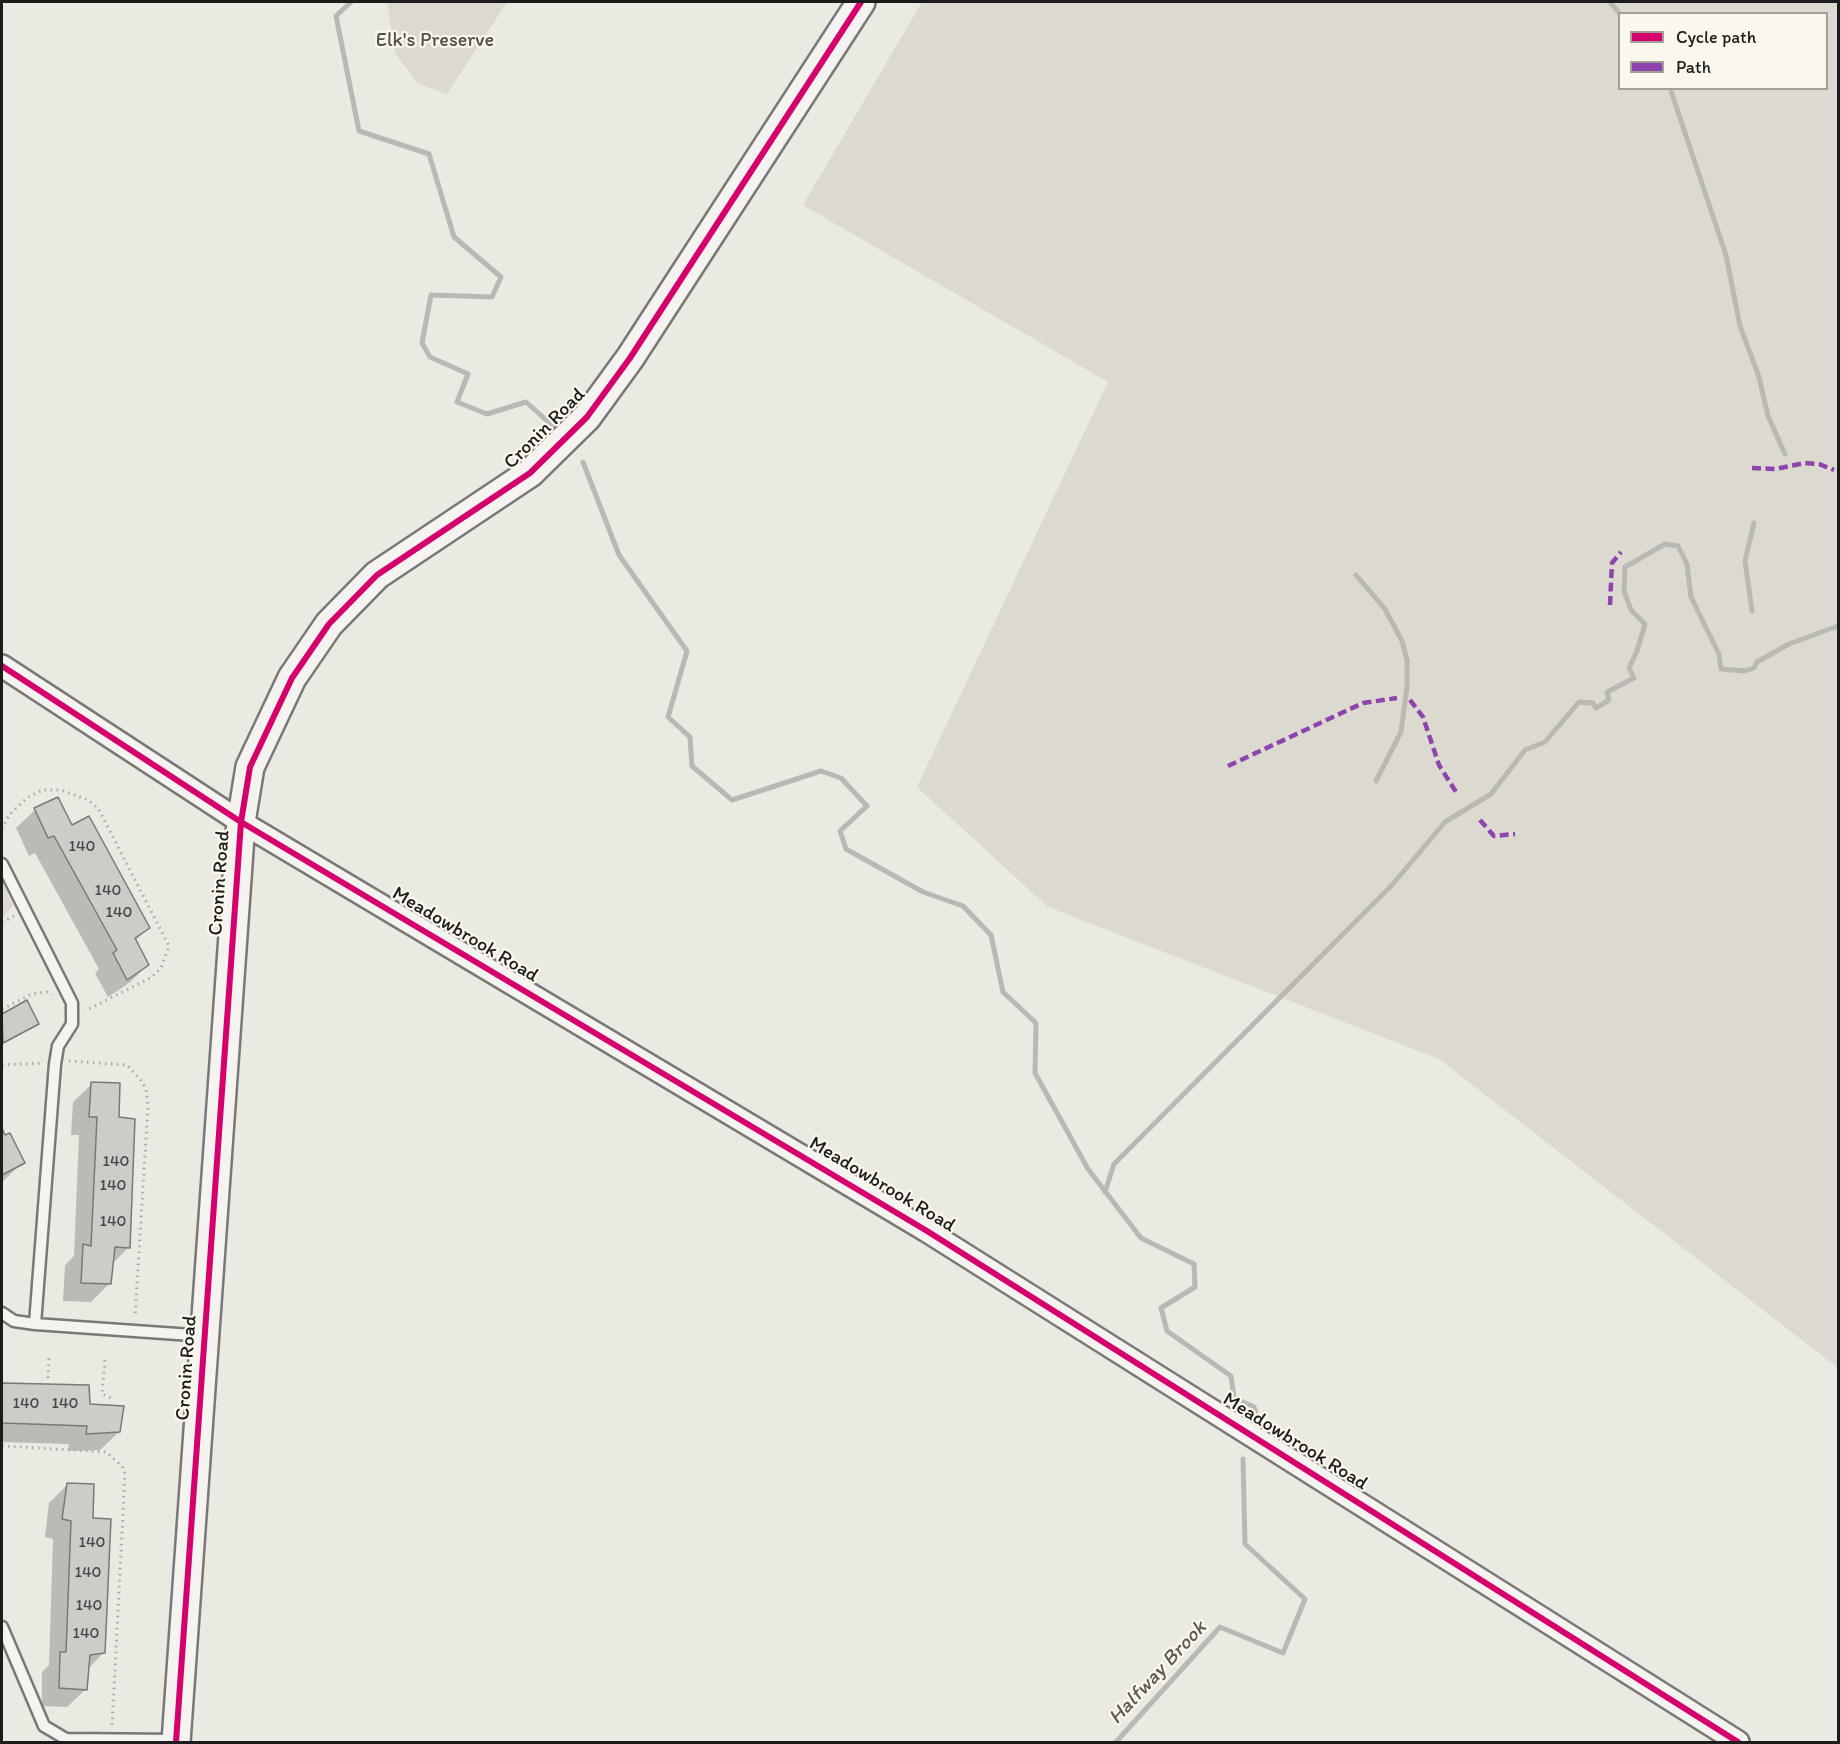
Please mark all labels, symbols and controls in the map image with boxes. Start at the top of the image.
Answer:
legend [1618,12,1828,90]
text: Cycle path [1676,26,1756,48]
park label: Elk's Preserve [376,29,494,53]
text: Path [1676,56,1711,78]
street label: Cronin Road [499,383,591,475]
street label: Cronin Road [204,830,236,936]
house number: 140 [69,837,95,857]
house number: 140 [95,881,121,901]
street label: Meadowbrook Road [387,882,543,988]
house number: 140 [106,903,132,923]
street label: Meadowbrook Road [804,1132,960,1238]
house number: 140 [103,1152,129,1172]
house number: 140 [100,1176,126,1196]
house number: 140 [100,1212,126,1232]
street label: Cronin Road [171,1315,203,1421]
street label: Meadowbrook Road [1218,1388,1372,1496]
house number: 140 [13,1394,39,1414]
house number: 140 [52,1394,78,1414]
house number: 140 [79,1533,105,1553]
house number: 140 [75,1563,101,1583]
house number: 140 [76,1596,102,1616]
water label: Halfway Brook [1104,1616,1212,1730]
house number: 140 [73,1624,99,1644]

